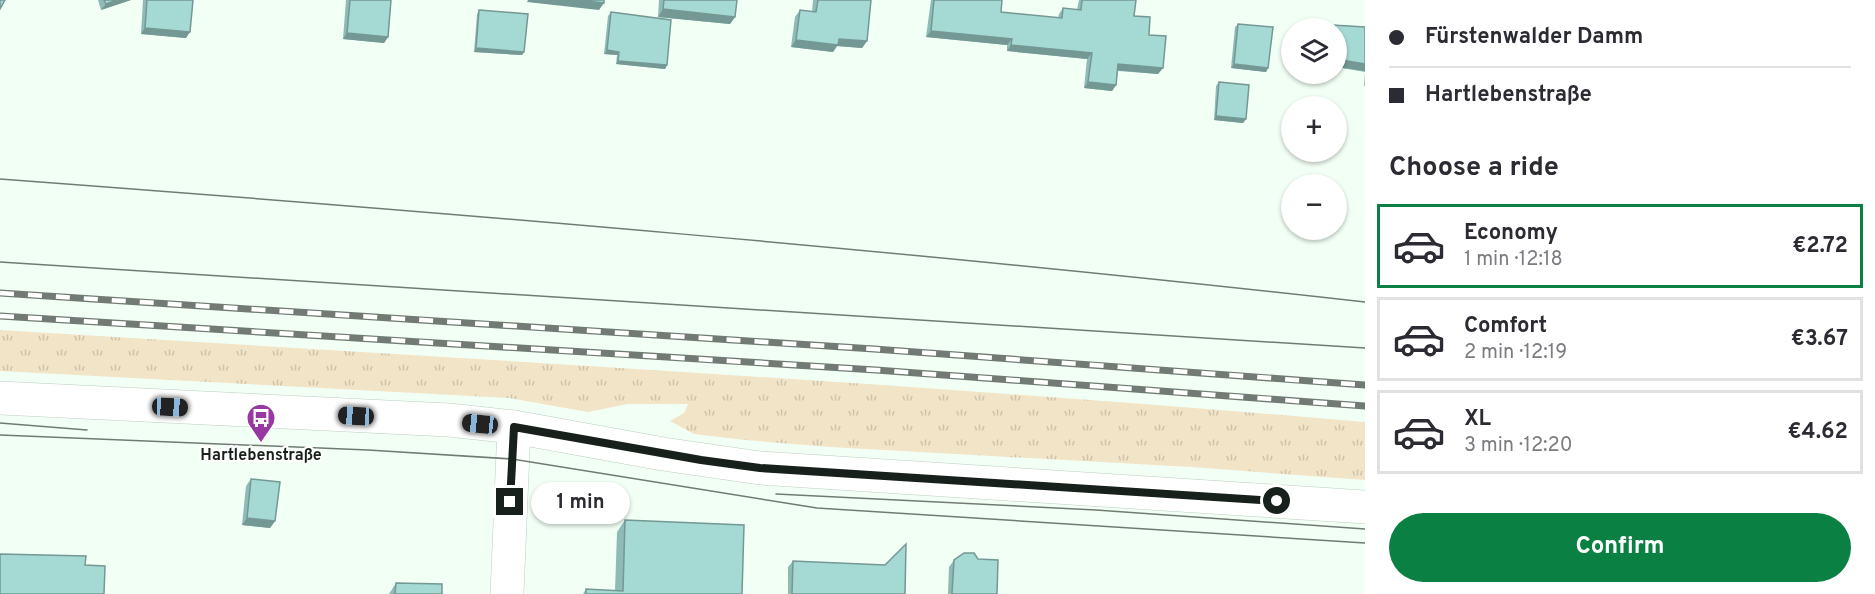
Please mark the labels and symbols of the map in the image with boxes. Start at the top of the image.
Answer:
car [152,397,188,417]
bus stop icon: Hartlebenstraße [245,402,277,444]
car [338,406,374,426]
car [461,413,499,435]
place label: Hartlebenstraße [200,446,322,466]
callout: 1 min [531,481,630,523]
route start [1263,487,1290,514]
route end [496,488,523,515]

